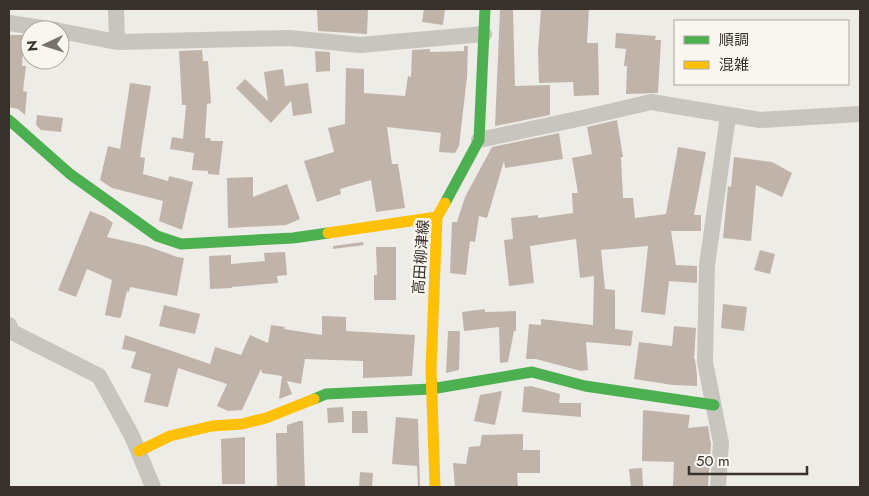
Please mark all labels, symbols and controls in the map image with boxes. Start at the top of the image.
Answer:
north arrow [20,20,70,70]
legend [674,20,849,85]
text: 順調 [719,29,749,51]
text: N [22,40,42,52]
text: 混雑 [719,54,749,76]
street label: 高田柳津線 [407,219,435,295]
scale bar [689,444,806,476]
text: 50 m [696,450,730,472]

